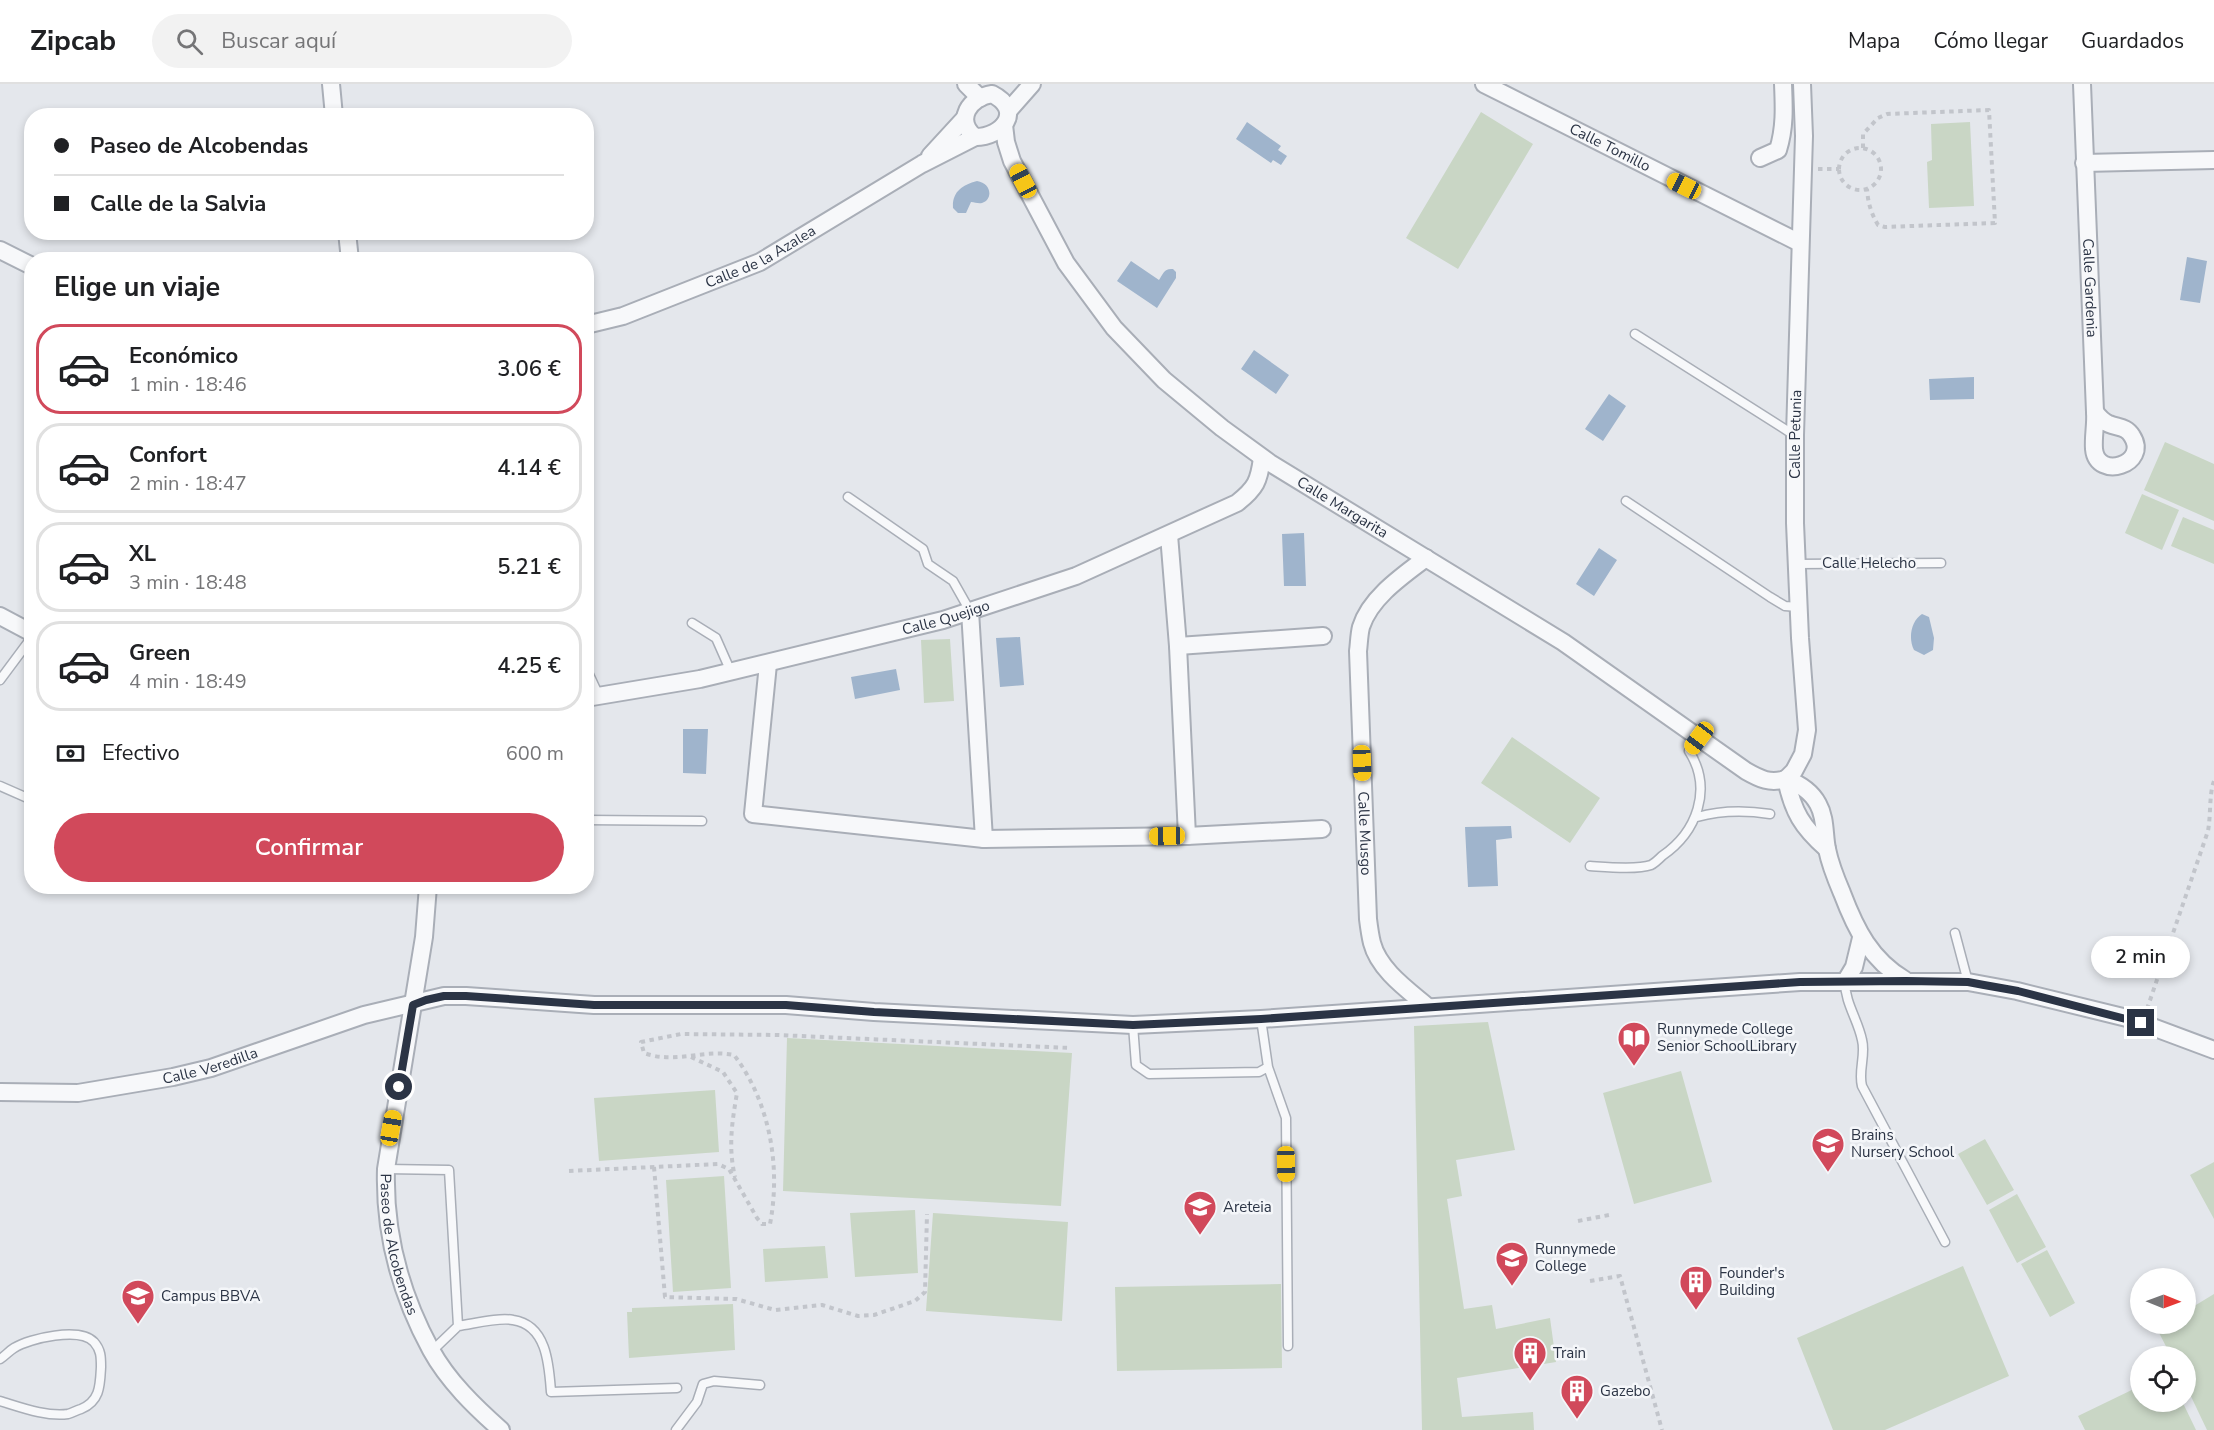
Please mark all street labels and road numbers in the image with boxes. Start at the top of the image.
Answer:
street label: Calle Tomillo [1566,119,1654,176]
street label: Calle de la Azalea [702,221,819,293]
street label: Calle Gardenia [2078,238,2102,338]
street label: Calle Petunia [1785,389,1806,479]
street label: Calle Margarita [1293,472,1392,543]
street label: Calle Helecho [1822,553,1916,573]
street label: Calle Quejigo [900,595,992,640]
street label: Calle Musgo [1353,791,1376,876]
street label: Calle Veredilla [161,1043,260,1089]
street label: Paseo de Alcobendas [376,1173,423,1318]

